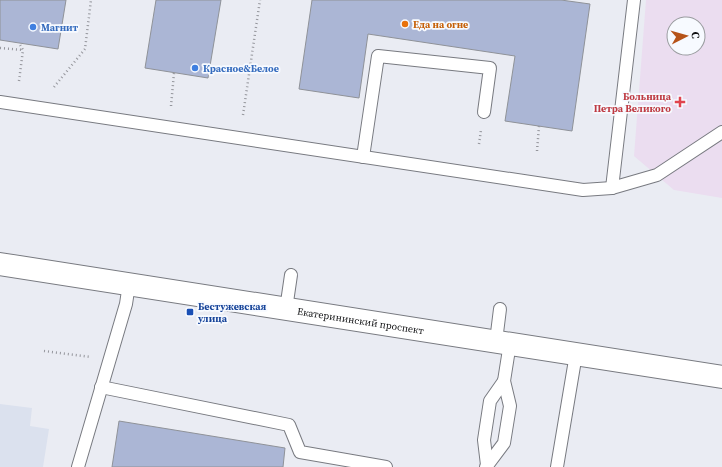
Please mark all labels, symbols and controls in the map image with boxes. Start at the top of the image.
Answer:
north arrow [666,16,706,56]
place label: Еда на огне [413,18,468,31]
marker: Еда на огне [400,19,410,29]
place label: Магнит [41,21,79,34]
marker: Магнит [28,22,38,32]
text: С [688,31,703,39]
place label: Красное&Белое [203,62,279,75]
marker: Красное&Белое [190,63,200,73]
place label: Больница Петра Великого [594,90,672,115]
marker: Больница Петра Великого [674,96,686,108]
place label: Бестужевская улица [197,300,267,325]
street label: Екатерининский проспект [296,305,425,337]
marker: Бестужевская улица [185,307,195,317]

